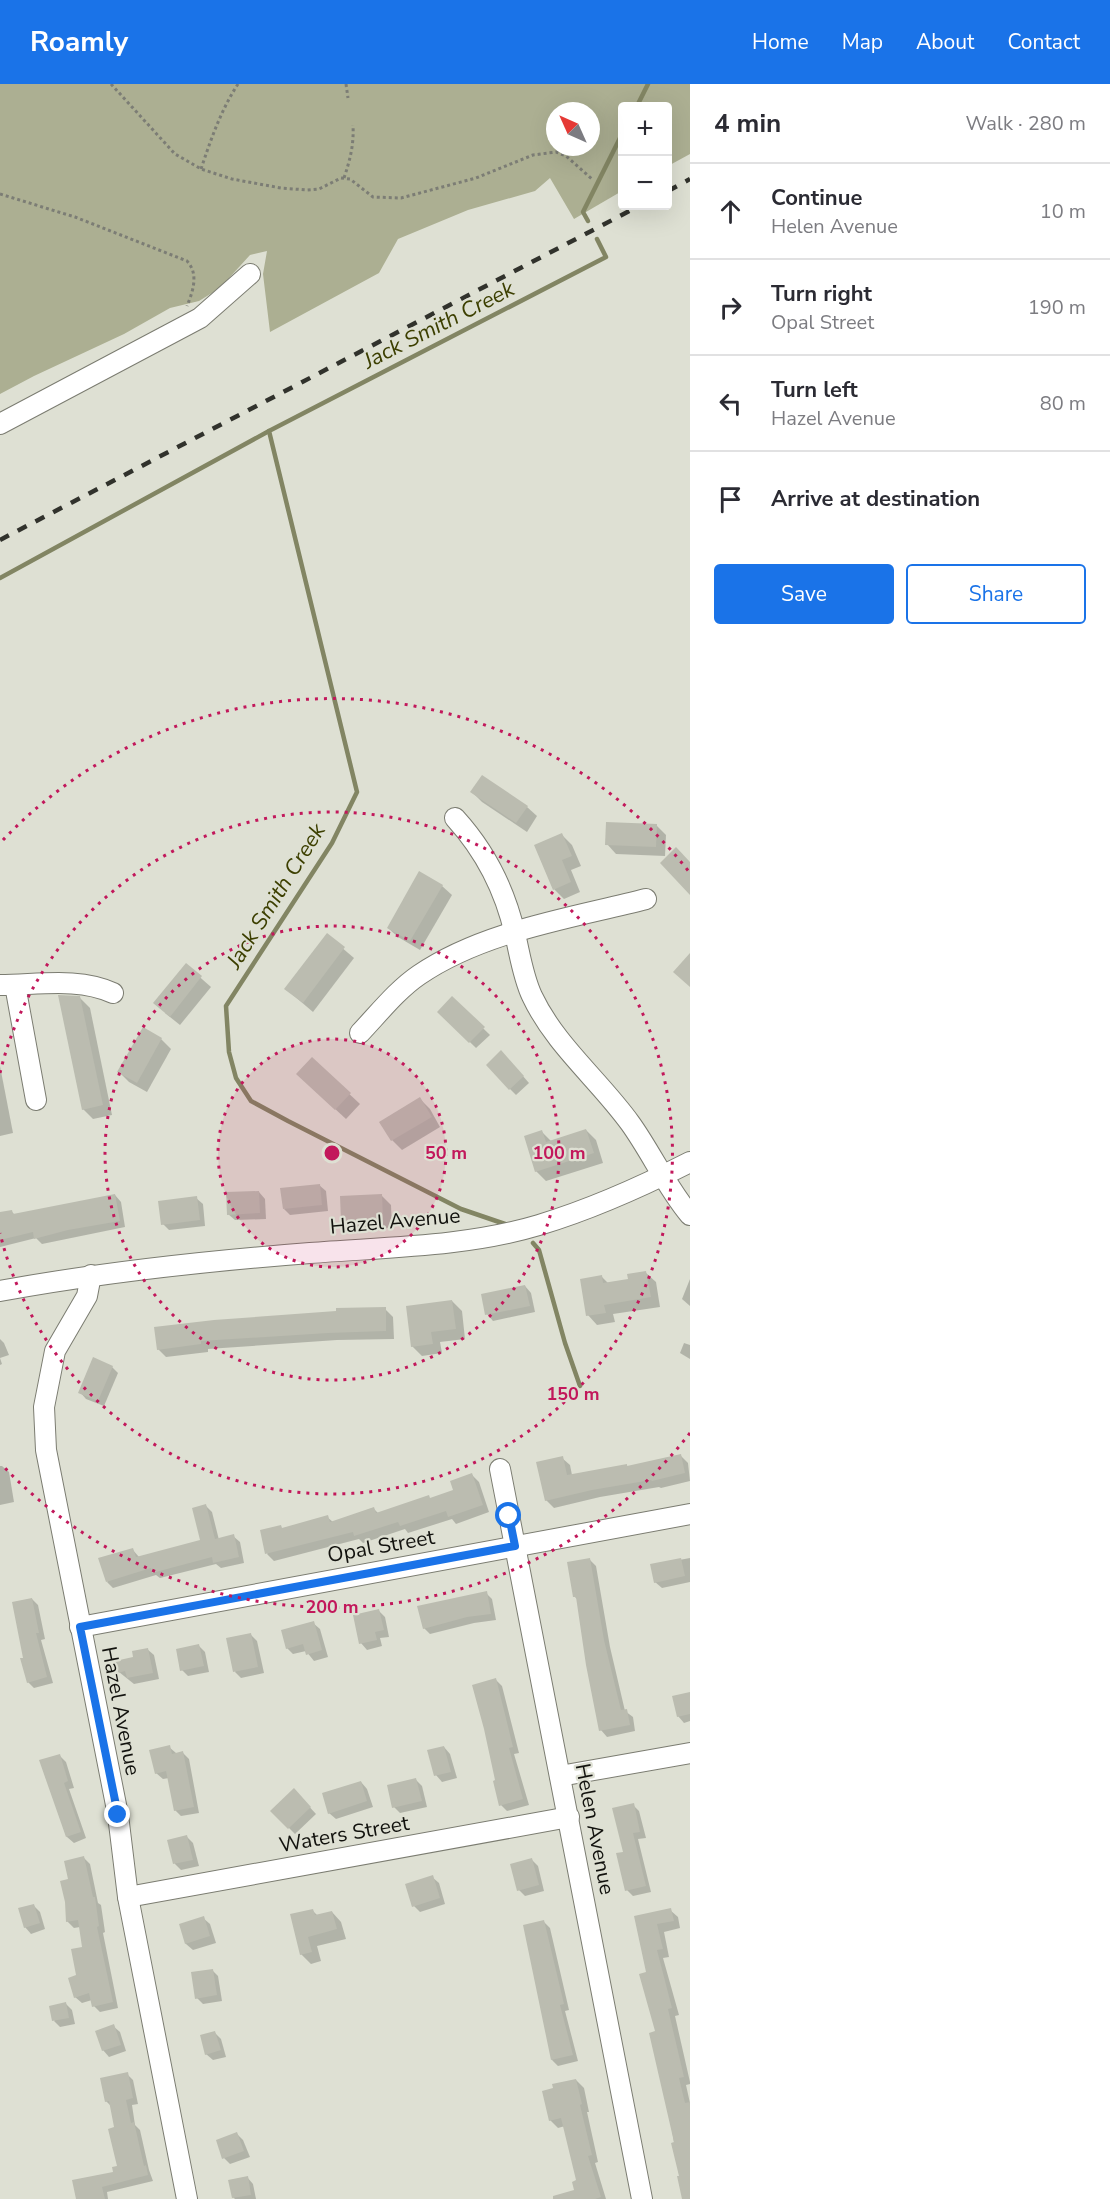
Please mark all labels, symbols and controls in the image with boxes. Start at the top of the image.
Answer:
text: Roamly [30,23,128,61]
text: Home [752,28,809,56]
text: Map [842,28,883,56]
text: About [916,28,974,56]
text: Contact [1007,28,1080,56]
north arrow [546,102,600,156]
map controls [618,102,672,210]
button: + [618,102,672,156]
text: 4 min [714,106,781,141]
text: Walk · 280 m [966,110,1086,137]
button: − [618,156,672,210]
text: Continue [771,183,862,213]
icon: ahead [714,195,747,228]
text: 10 m [1040,198,1086,225]
text: Helen Avenue [771,213,898,240]
water label: Jack Smith Creek [357,274,521,376]
text: Turn right [771,279,872,309]
icon: right [714,291,747,324]
text: 190 m [1028,294,1086,321]
text: Opal Street [771,309,874,336]
text: Turn left [771,375,858,405]
icon: left [714,387,747,420]
text: 80 m [1040,390,1086,417]
text: Hazel Avenue [771,405,896,432]
icon: arrive [714,483,747,516]
text: Arrive at destination [771,484,980,514]
button: Save [714,564,894,624]
button: Share [906,564,1086,624]
water label: Jack Smith Creek [219,817,333,975]
text: 50 m [425,1141,467,1165]
text: 100 m [532,1141,586,1165]
centre of rings [322,1143,342,1163]
street label: Hazel Avenue [329,1201,461,1241]
text: 150 m [546,1382,600,1406]
route start [495,1502,521,1528]
street label: Opal Street [325,1523,437,1569]
text: 200 m [305,1595,359,1619]
street label: Hazel Avenue [95,1644,147,1778]
street label: Helen Avenue [569,1761,621,1897]
route end [104,1801,130,1827]
street label: Waters Street [277,1809,412,1859]

